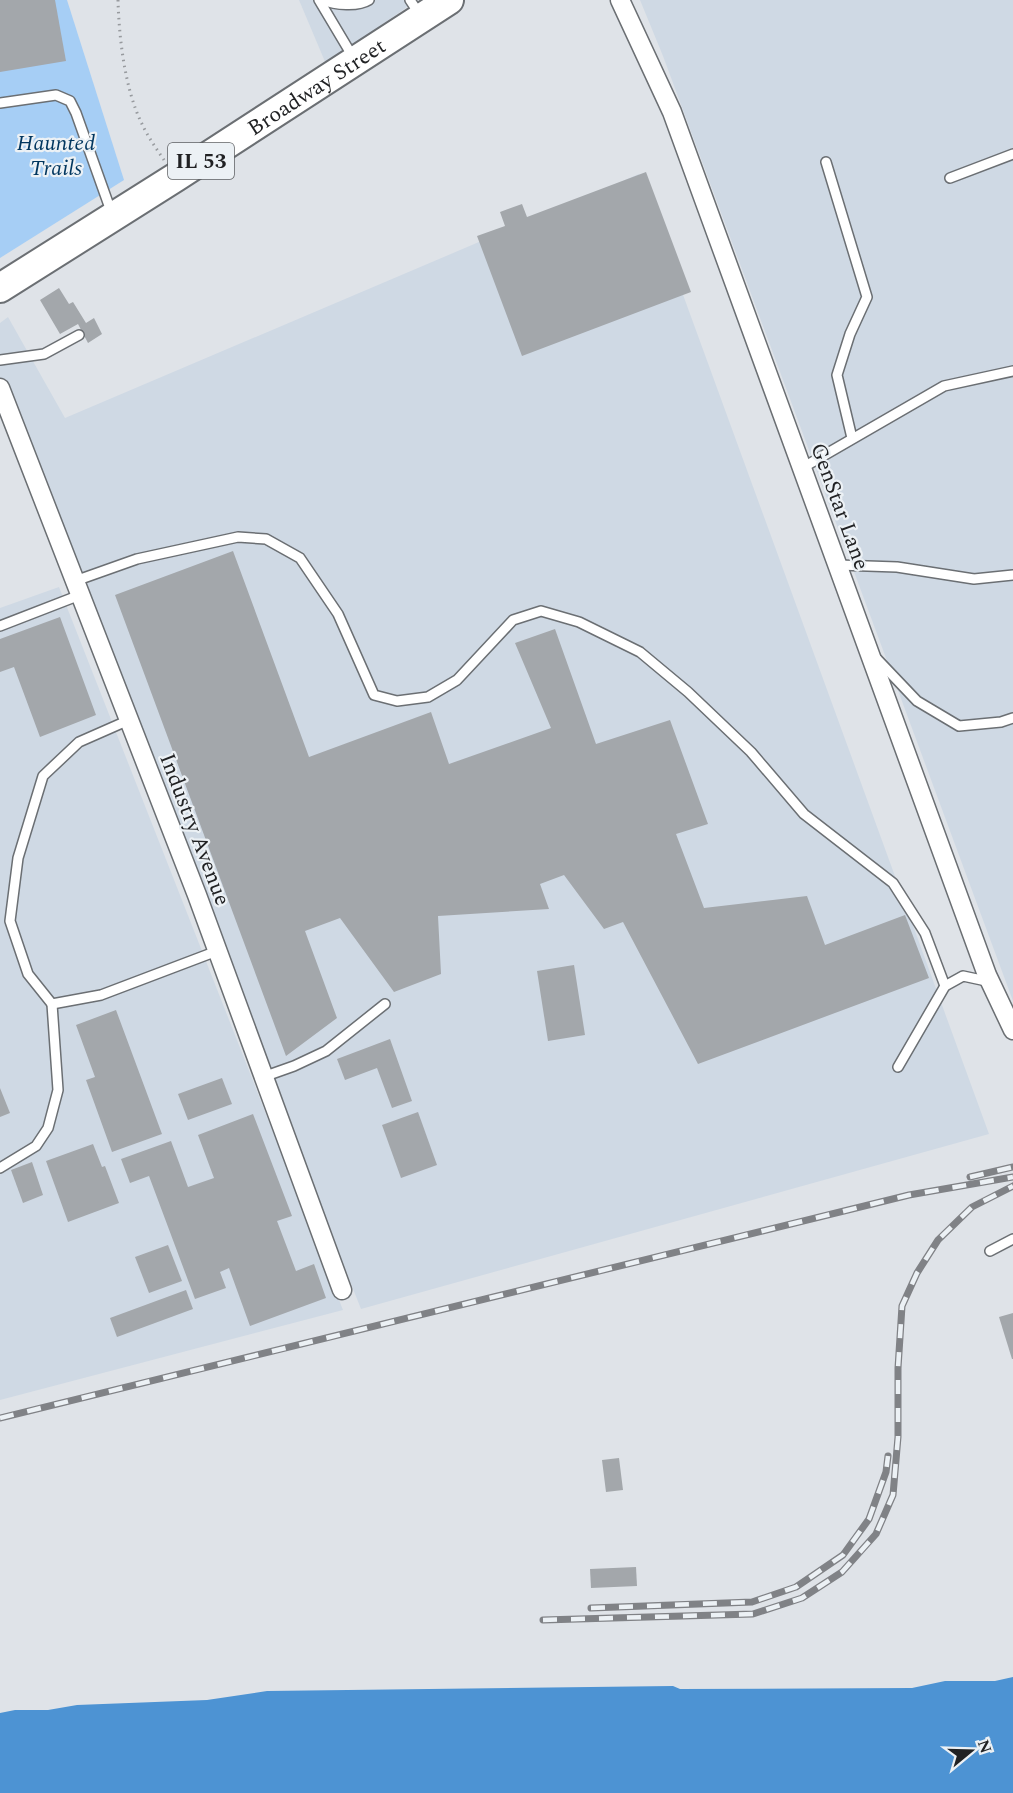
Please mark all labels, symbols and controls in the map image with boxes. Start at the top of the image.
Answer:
street label: Broadway Street [241,30,393,145]
park label: Haunted Trails [17,127,95,185]
road number: IL 53 [168,143,234,179]
street label: GenStar Lane [801,438,878,575]
street label: Industry Avenue [150,749,239,910]
north arrow [941,1721,1001,1781]
text: N [971,1736,998,1757]

